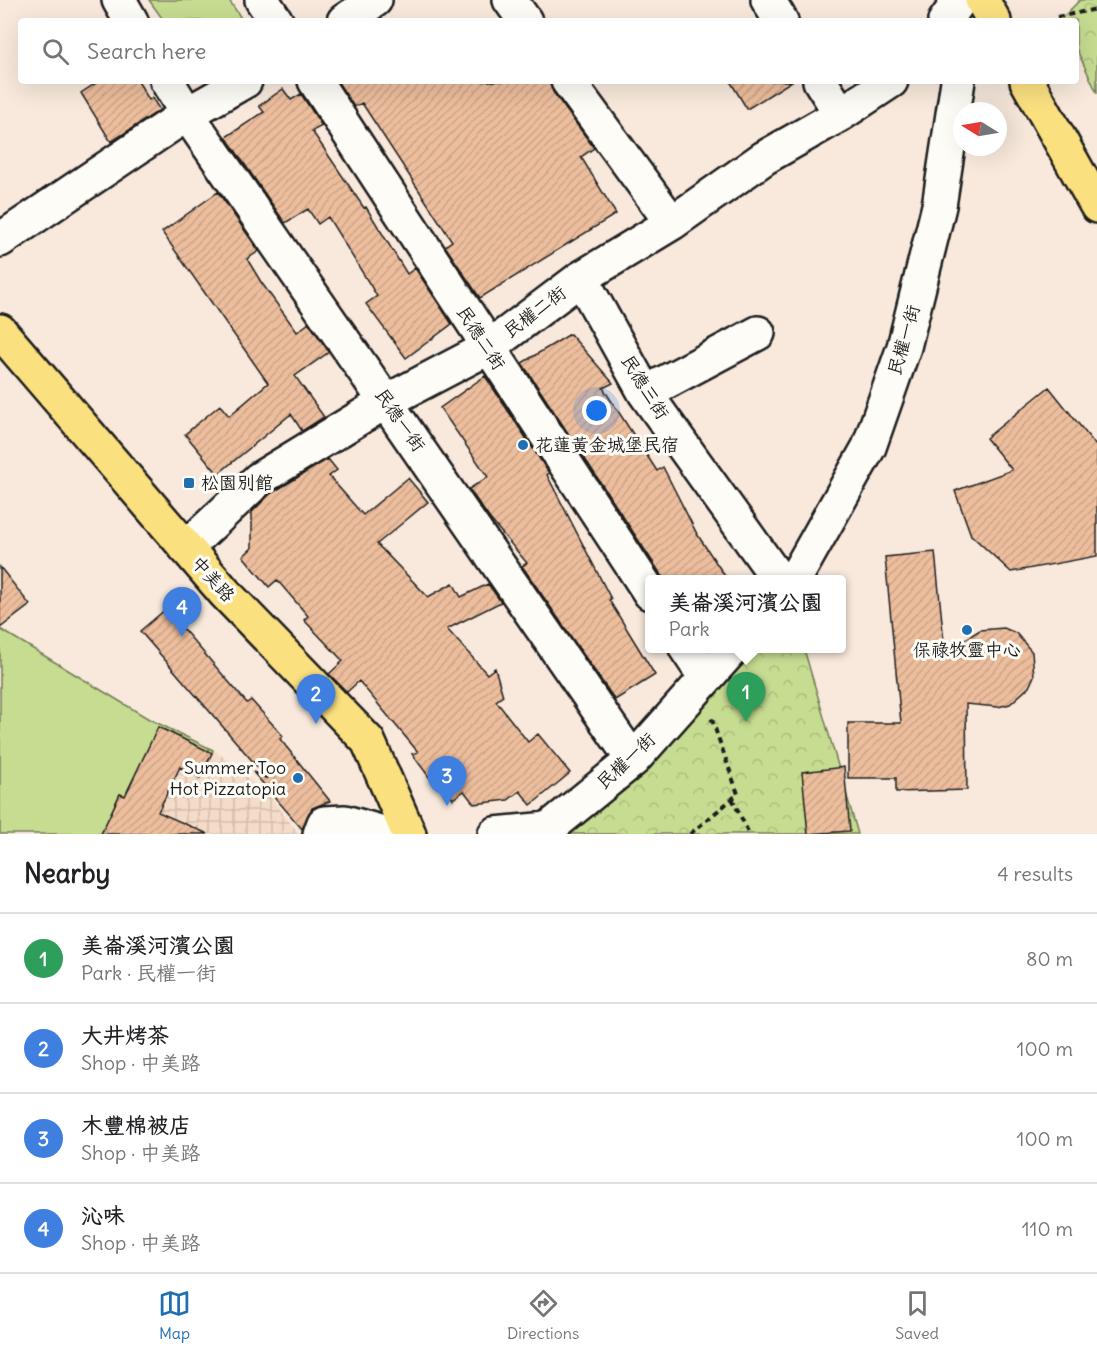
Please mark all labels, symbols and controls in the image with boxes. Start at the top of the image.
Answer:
search box [18,18,1079,84]
icon: search [39,35,72,68]
text: Search here [87,37,206,65]
north arrow [953,102,1007,156]
street label: 民權二街 [499,281,570,342]
street label: 民德二街 [452,301,511,374]
street label: 民權一街 [883,302,924,378]
street label: 民德三街 [617,350,674,423]
street label: 民德一街 [370,384,430,456]
your location [582,396,611,425]
place label: 花蓮黃金城堡民宿 [535,433,679,456]
marker: 花蓮黃金城堡民宿 [516,438,530,452]
place label: 松園別館 [201,471,273,494]
marker: 松園別館 [182,476,196,490]
street label: 中美路 [187,551,240,606]
popup [645,575,846,653]
pin: 4 [162,588,201,637]
text: 美崙溪河濱公園 [668,588,823,616]
text: Park [668,616,710,641]
marker: 保祿牧靈中心 [960,623,974,637]
place label: 保祿牧靈中心 [913,638,1021,661]
pin: 1 [726,672,766,722]
pin: 2 [296,674,336,724]
street label: 民權一街 [591,728,660,794]
place label: Summer Too Hot Pizzatopia [170,756,286,800]
pin: 3 [428,756,466,806]
marker: Summer Too Hot Pizzatopia [291,771,305,785]
text: Nearby [24,857,110,890]
text: 4 results [997,861,1073,886]
text: 美崙溪河濱公園 [81,931,235,959]
text: 1 [40,946,47,971]
text: 80 m [1026,946,1073,971]
text: Park · 民權一街 [81,960,216,985]
text: 大井烤茶 [81,1021,169,1049]
text: 2 [38,1036,49,1061]
text: 100 m [1016,1036,1073,1061]
text: Shop · 中美路 [81,1050,200,1075]
text: 木豐棉被店 [81,1111,191,1139]
text: 3 [38,1126,49,1151]
text: 100 m [1016,1126,1073,1151]
text: Shop · 中美路 [81,1140,200,1165]
text: 沁味 [81,1201,125,1229]
text: 4 [38,1216,49,1241]
text: 110 m [1022,1216,1073,1241]
text: Shop · 中美路 [81,1230,200,1255]
tab: Map [158,1287,191,1343]
tab: Directions [507,1287,579,1343]
tab: Saved [895,1287,939,1343]

